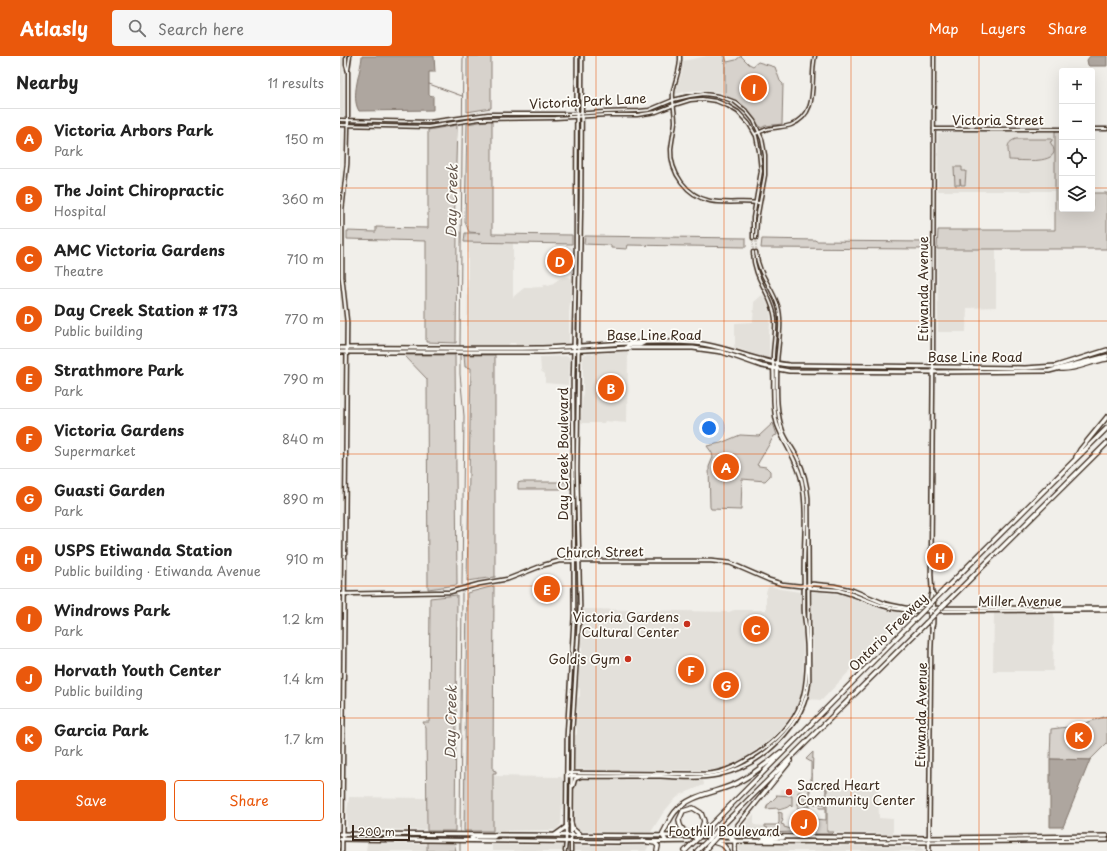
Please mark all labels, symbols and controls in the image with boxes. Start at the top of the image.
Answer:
search box [112,10,392,46]
text: Atlasly [20,14,88,42]
icon: search [126,17,148,39]
text: Search here [158,17,244,40]
text: Map [929,18,959,39]
text: Layers [981,18,1026,39]
text: Share [1048,18,1087,39]
map controls [1059,68,1095,212]
button: + [1059,68,1095,104]
text: Nearby [16,69,78,95]
text: 11 results [268,73,324,92]
pin: I [741,73,767,103]
street label: Victoria Park Lane [529,88,647,113]
button: − [1059,104,1095,140]
street label: Victoria Street [952,110,1044,129]
text: Victoria Arbors Park [54,118,214,141]
text: A [24,129,34,148]
text: 150 m [285,129,324,148]
button: locate [1059,140,1095,176]
text: Park [54,141,83,160]
water label: Day Creek [440,163,463,238]
button: layers [1059,176,1095,212]
text: The Joint Chiropractic [54,178,224,201]
text: B [25,189,33,208]
text: 360 m [281,189,324,208]
text: Hospital [54,201,106,220]
street label: Etiwanda Avenue [913,236,932,342]
text: AMC Victoria Gardens [54,238,225,261]
pin: D [547,246,573,276]
text: C [24,249,34,268]
text: 710 m [287,249,324,268]
text: Theatre [54,261,103,280]
text: Day Creek Station # 173 [54,298,238,321]
text: D [24,309,34,328]
text: 770 m [284,309,324,328]
text: Public building [54,321,143,340]
street label: Base Line Road [606,325,702,344]
street label: Base Line Road [927,347,1023,366]
text: Strathmore Park [54,358,184,381]
text: E [25,369,33,388]
text: 790 m [283,369,324,388]
pin: B [598,373,624,403]
text: Park [54,381,83,400]
street label: Day Creek Boulevard [553,387,572,521]
text: Victoria Gardens [54,418,184,441]
your location [699,418,719,438]
text: F [25,429,33,448]
text: 840 m [282,429,324,448]
text: Supermarket [54,441,136,460]
pin: A [713,452,739,482]
text: Guasti Garden [54,478,165,501]
text: G [24,489,34,508]
text: 890 m [283,489,324,508]
text: Park [54,501,83,520]
text: USPS Etiwanda Station [54,538,233,561]
street label: Church Street [556,541,644,562]
pin: H [927,542,953,572]
text: H [24,549,34,568]
text: 910 m [286,549,324,568]
text: Public building · Etiwanda Avenue [54,561,261,580]
pin: E [534,574,560,604]
street label: Ontario Freeway [844,588,931,675]
street label: Miller Avenue [978,591,1062,610]
text: Windrows Park [54,598,171,621]
place label: Victoria Gardens Cultural Center [572,607,680,641]
text: I [27,609,31,628]
text: 1.2 km [283,609,324,628]
pin: C [743,614,769,644]
marker: Victoria Gardens Cultural Center [682,619,692,629]
text: Park [54,621,83,640]
place label: Gold's Gym [548,649,620,668]
marker: Gold's Gym [623,654,633,664]
pin: F [678,655,704,685]
text: Horvath Youth Center [54,658,221,681]
street label: Etiwanda Avenue [910,662,931,768]
text: J [25,669,33,688]
text: 1.4 km [283,669,324,688]
pin: G [713,670,739,700]
text: Public building [54,681,143,700]
water label: Day Creek [439,684,462,759]
text: Garcia Park [54,718,149,741]
pin: K [1066,721,1092,751]
text: K [24,729,34,748]
text: 1.7 km [284,729,324,748]
text: Park [54,741,83,760]
place label: Sacred Heart Community Center [797,775,916,809]
button: Save [16,780,166,821]
button: Share [174,780,324,821]
marker: Sacred Heart Community Center [784,787,794,797]
pin: J [791,808,817,838]
street label: Foothill Boulevard [668,821,780,840]
scale bar [352,823,410,842]
text: 200 m [358,823,395,840]

